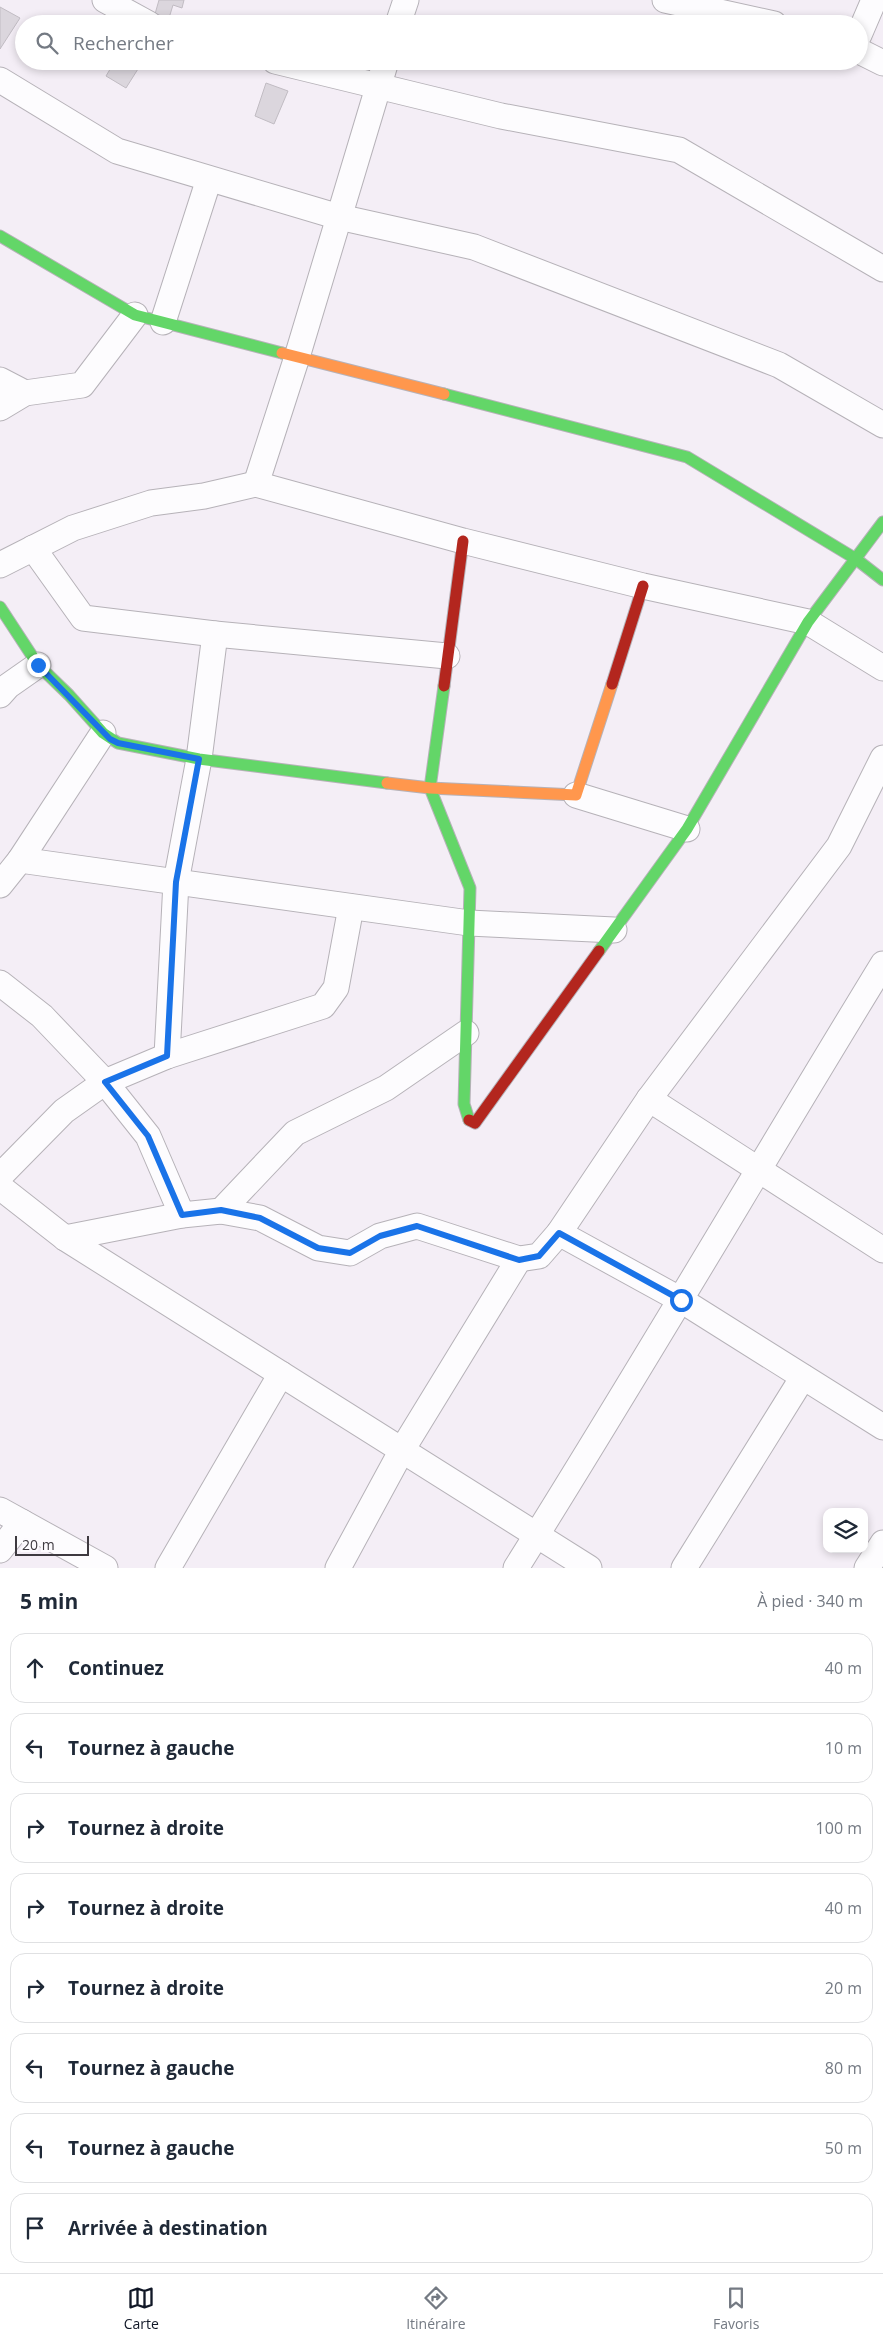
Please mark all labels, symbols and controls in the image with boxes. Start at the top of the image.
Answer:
search box [15,15,868,70]
icon: search [33,29,61,57]
text: Rechercher [73,30,174,56]
route end [27,654,50,677]
route start [670,1289,693,1312]
map controls [823,1508,868,1553]
button: layers [823,1508,868,1553]
scale bar [15,1533,89,1556]
text: 20 m [22,1535,55,1554]
text: 5 min [20,1587,78,1615]
text: À pied · 340 m [757,1590,863,1612]
icon: ahead [21,1654,49,1682]
text: Continuez [68,1655,164,1681]
text: 40 m [825,1657,862,1679]
icon: left [21,1734,49,1762]
text: Tournez à gauche [68,1735,234,1761]
text: 10 m [825,1737,862,1759]
icon: right [21,1814,49,1842]
text: Tournez à droite [68,1815,224,1841]
text: 100 m [816,1817,862,1839]
icon: right [21,1894,49,1922]
text: Tournez à droite [68,1895,224,1921]
text: 40 m [825,1897,862,1919]
icon: right [21,1974,49,2002]
text: Tournez à droite [68,1975,224,2001]
text: 20 m [825,1977,862,1999]
icon: left [21,2054,49,2082]
text: Tournez à gauche [68,2055,234,2081]
text: 80 m [825,2057,862,2079]
icon: left [21,2134,49,2162]
text: Tournez à gauche [68,2135,234,2161]
text: 50 m [825,2137,862,2159]
icon: arrive [21,2214,49,2242]
text: Arrivée à destination [68,2215,268,2241]
tab: Carte [124,2284,159,2333]
tab: Itinéraire [406,2284,466,2333]
tab: Favoris [713,2284,759,2333]

